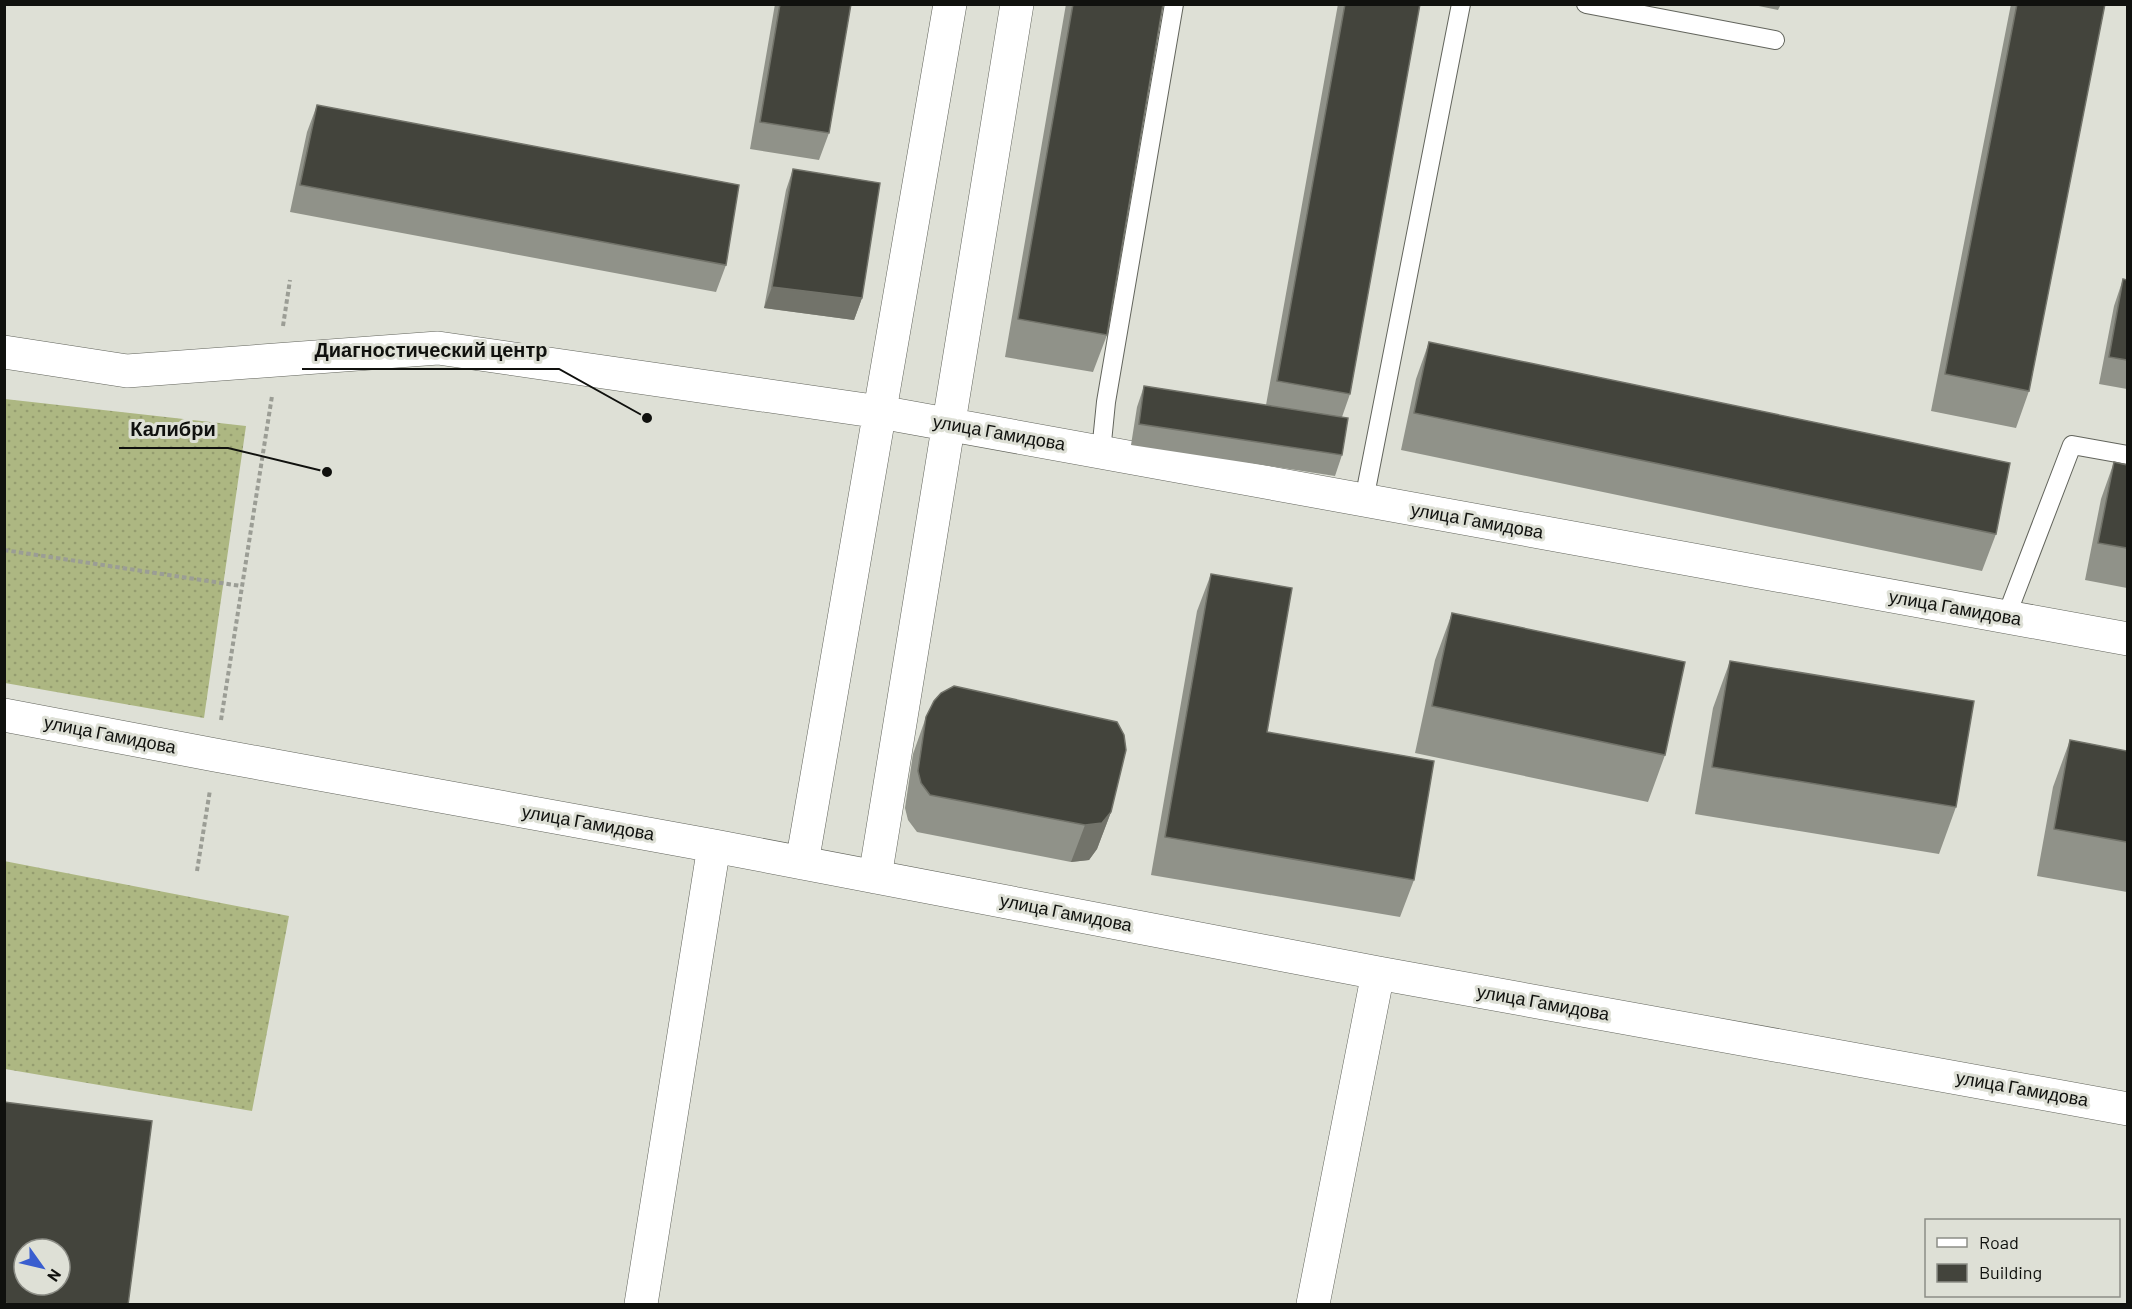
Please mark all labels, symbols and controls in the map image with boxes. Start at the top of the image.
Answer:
callout: Диагностический центр [302,331,559,369]
text: Диагностический центр [315,337,547,361]
callout: Калибри [119,410,228,448]
street label: улица Гамидова [931,410,1068,455]
text: Калибри [130,416,216,440]
street label: улица Гамидова [1409,498,1546,543]
street label: улица Гамидова [1887,585,2024,630]
street label: улица Гамидова [42,710,179,758]
street label: улица Гамидова [520,800,657,845]
street label: улица Гамидова [998,888,1135,936]
street label: улица Гамидова [1475,980,1612,1025]
street label: улица Гамидова [1954,1066,2091,1111]
legend [1925,1219,2120,1297]
text: Road [1979,1231,2019,1253]
north arrow [12,1237,72,1297]
text: Building [1979,1261,2042,1283]
text: N [44,1266,66,1285]

